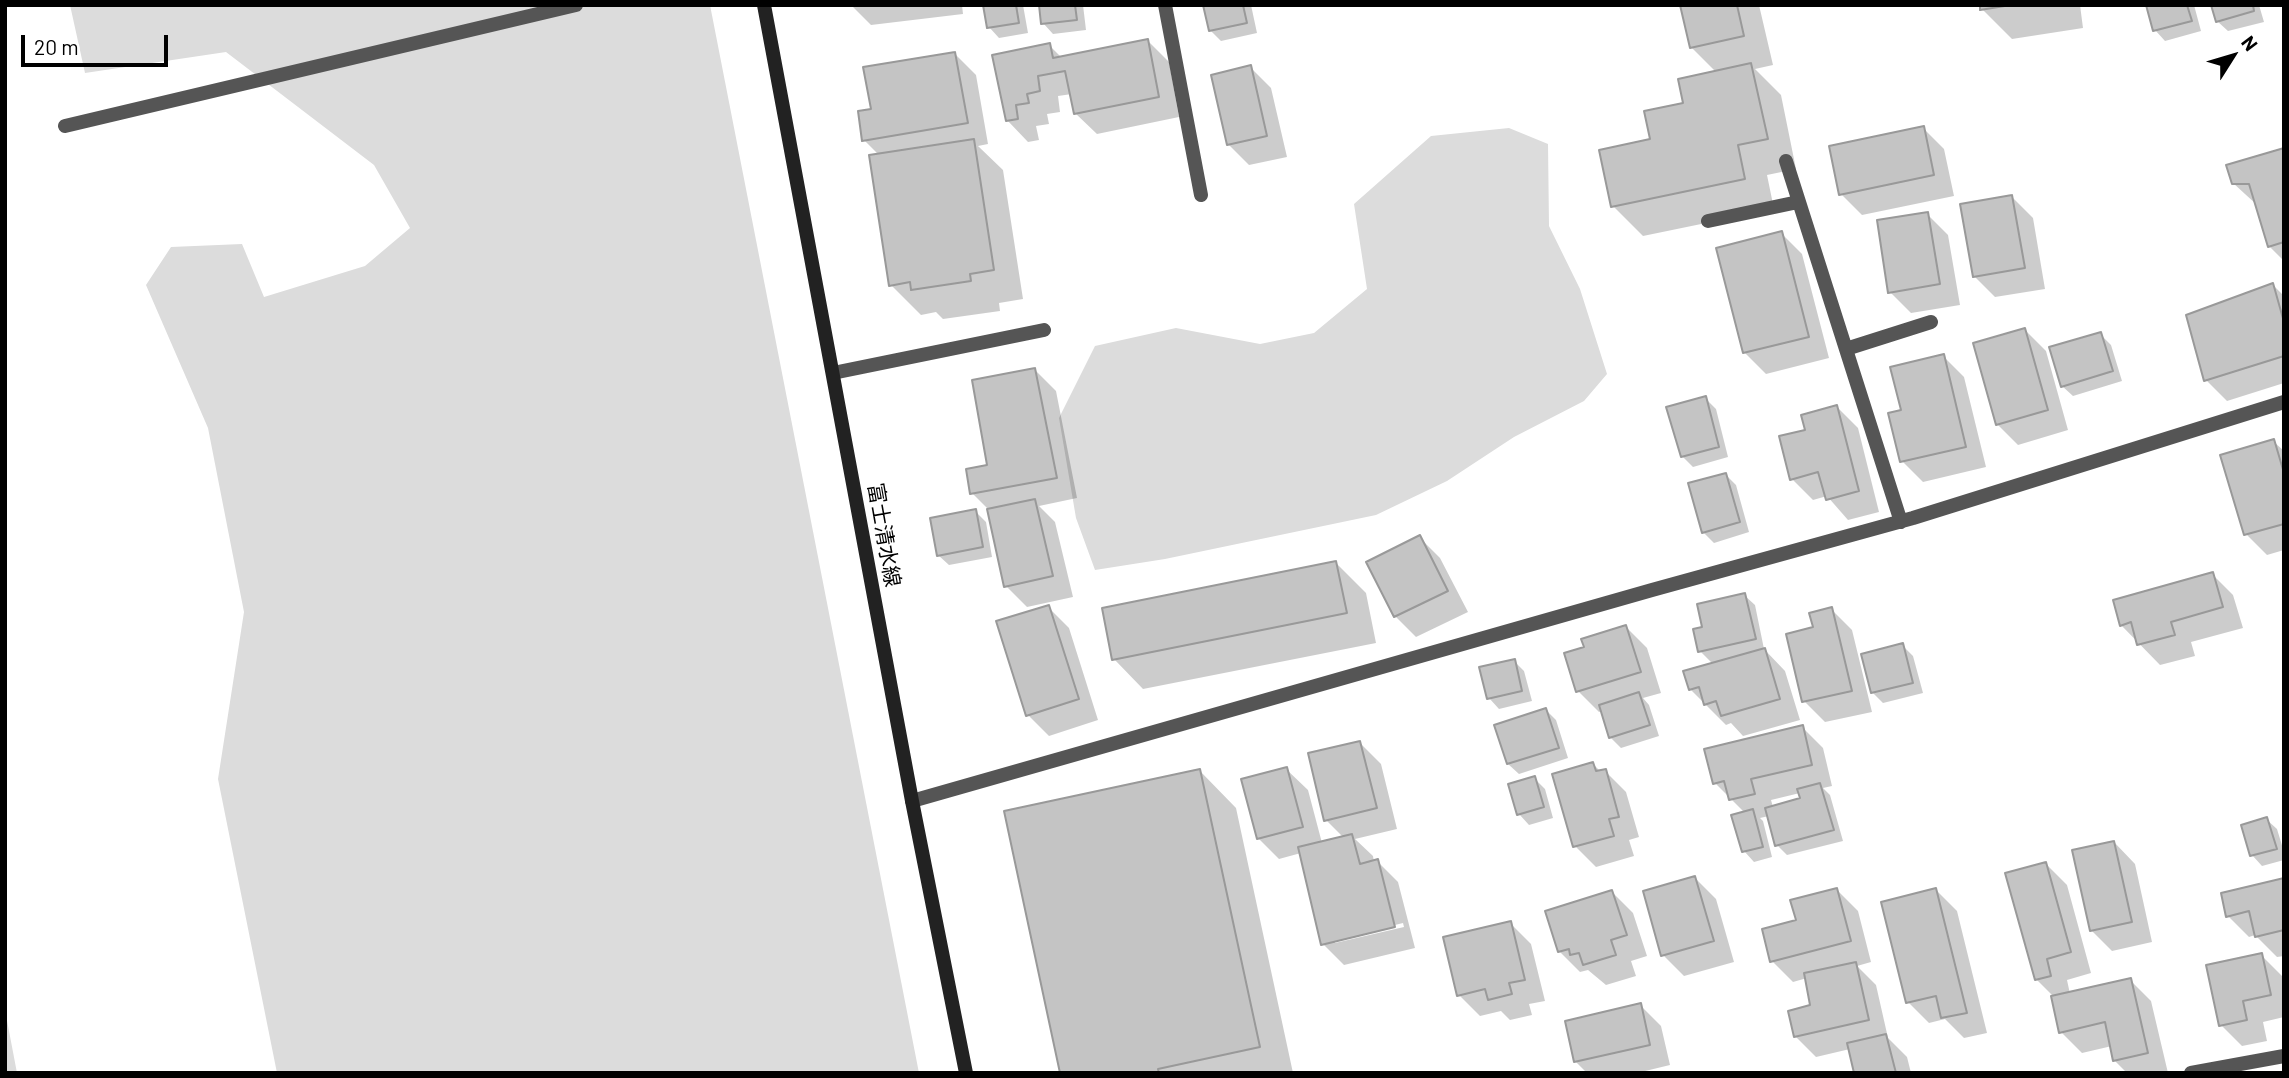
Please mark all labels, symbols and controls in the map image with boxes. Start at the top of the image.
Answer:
scale bar [24,21,172,65]
north arrow [2198,21,2268,91]
text: N [2237,31,2263,55]
text: 20 m [34,34,79,59]
street label: 富士清水線 [862,481,906,589]

